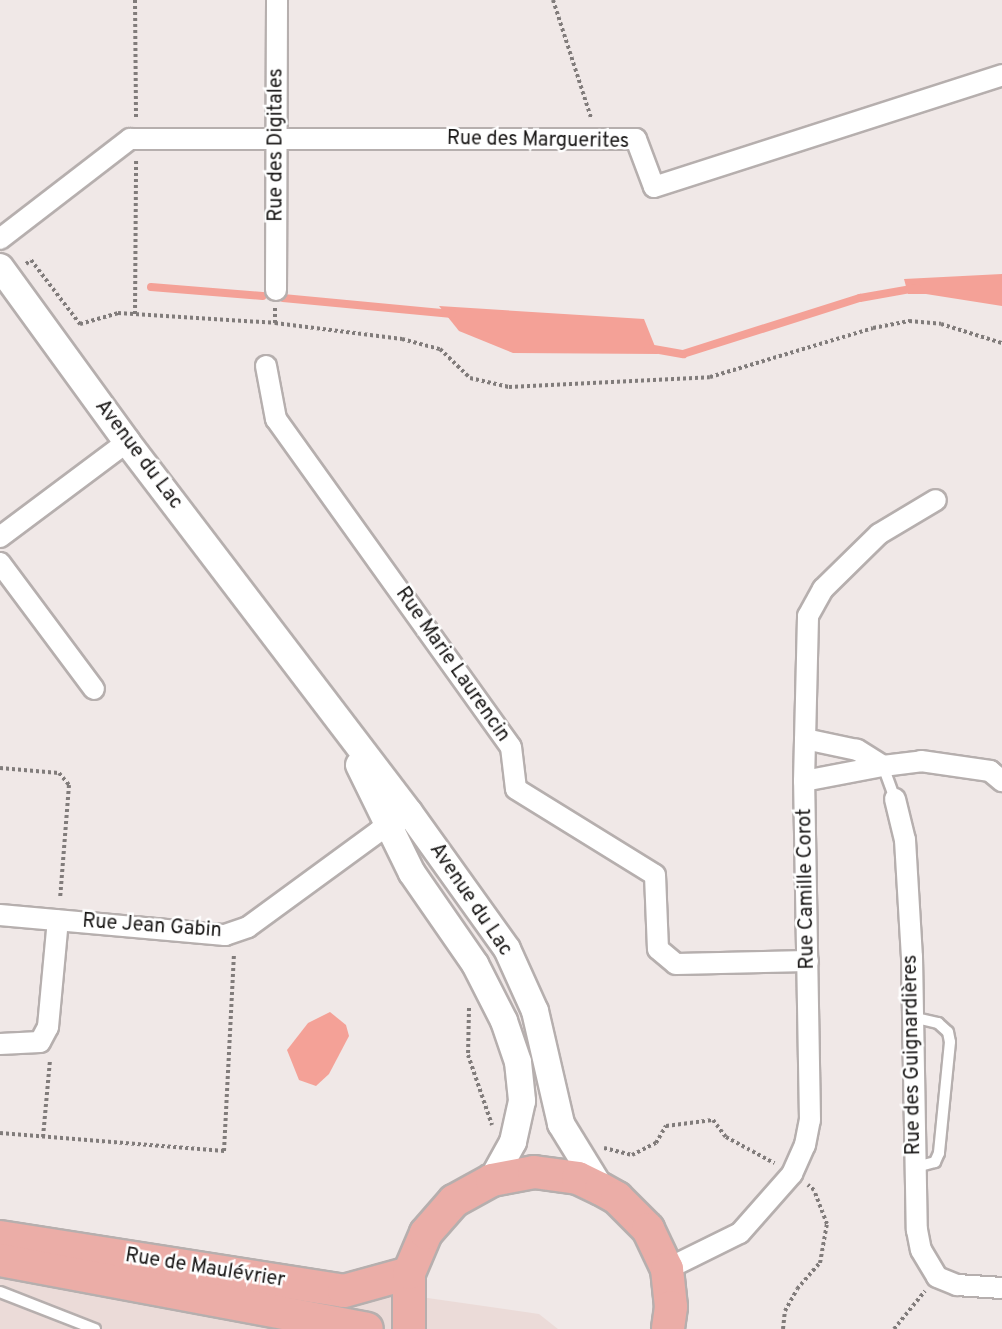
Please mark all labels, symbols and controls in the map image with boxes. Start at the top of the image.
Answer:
street label: Rue des Digitales [265,68,289,222]
street label: Rue des Marguerites [447,127,629,155]
street label: Avenue du Lac [89,396,187,514]
street label: Rue Marie Laurencin [390,583,514,747]
street label: Rue Camille Corot [794,808,820,970]
street label: Avenue du Lac [423,839,517,961]
street label: Rue Jean Gabin [81,910,223,944]
street label: Rue des Guignardières [899,954,927,1156]
street label: Rue de Maulévrier [123,1245,287,1293]

